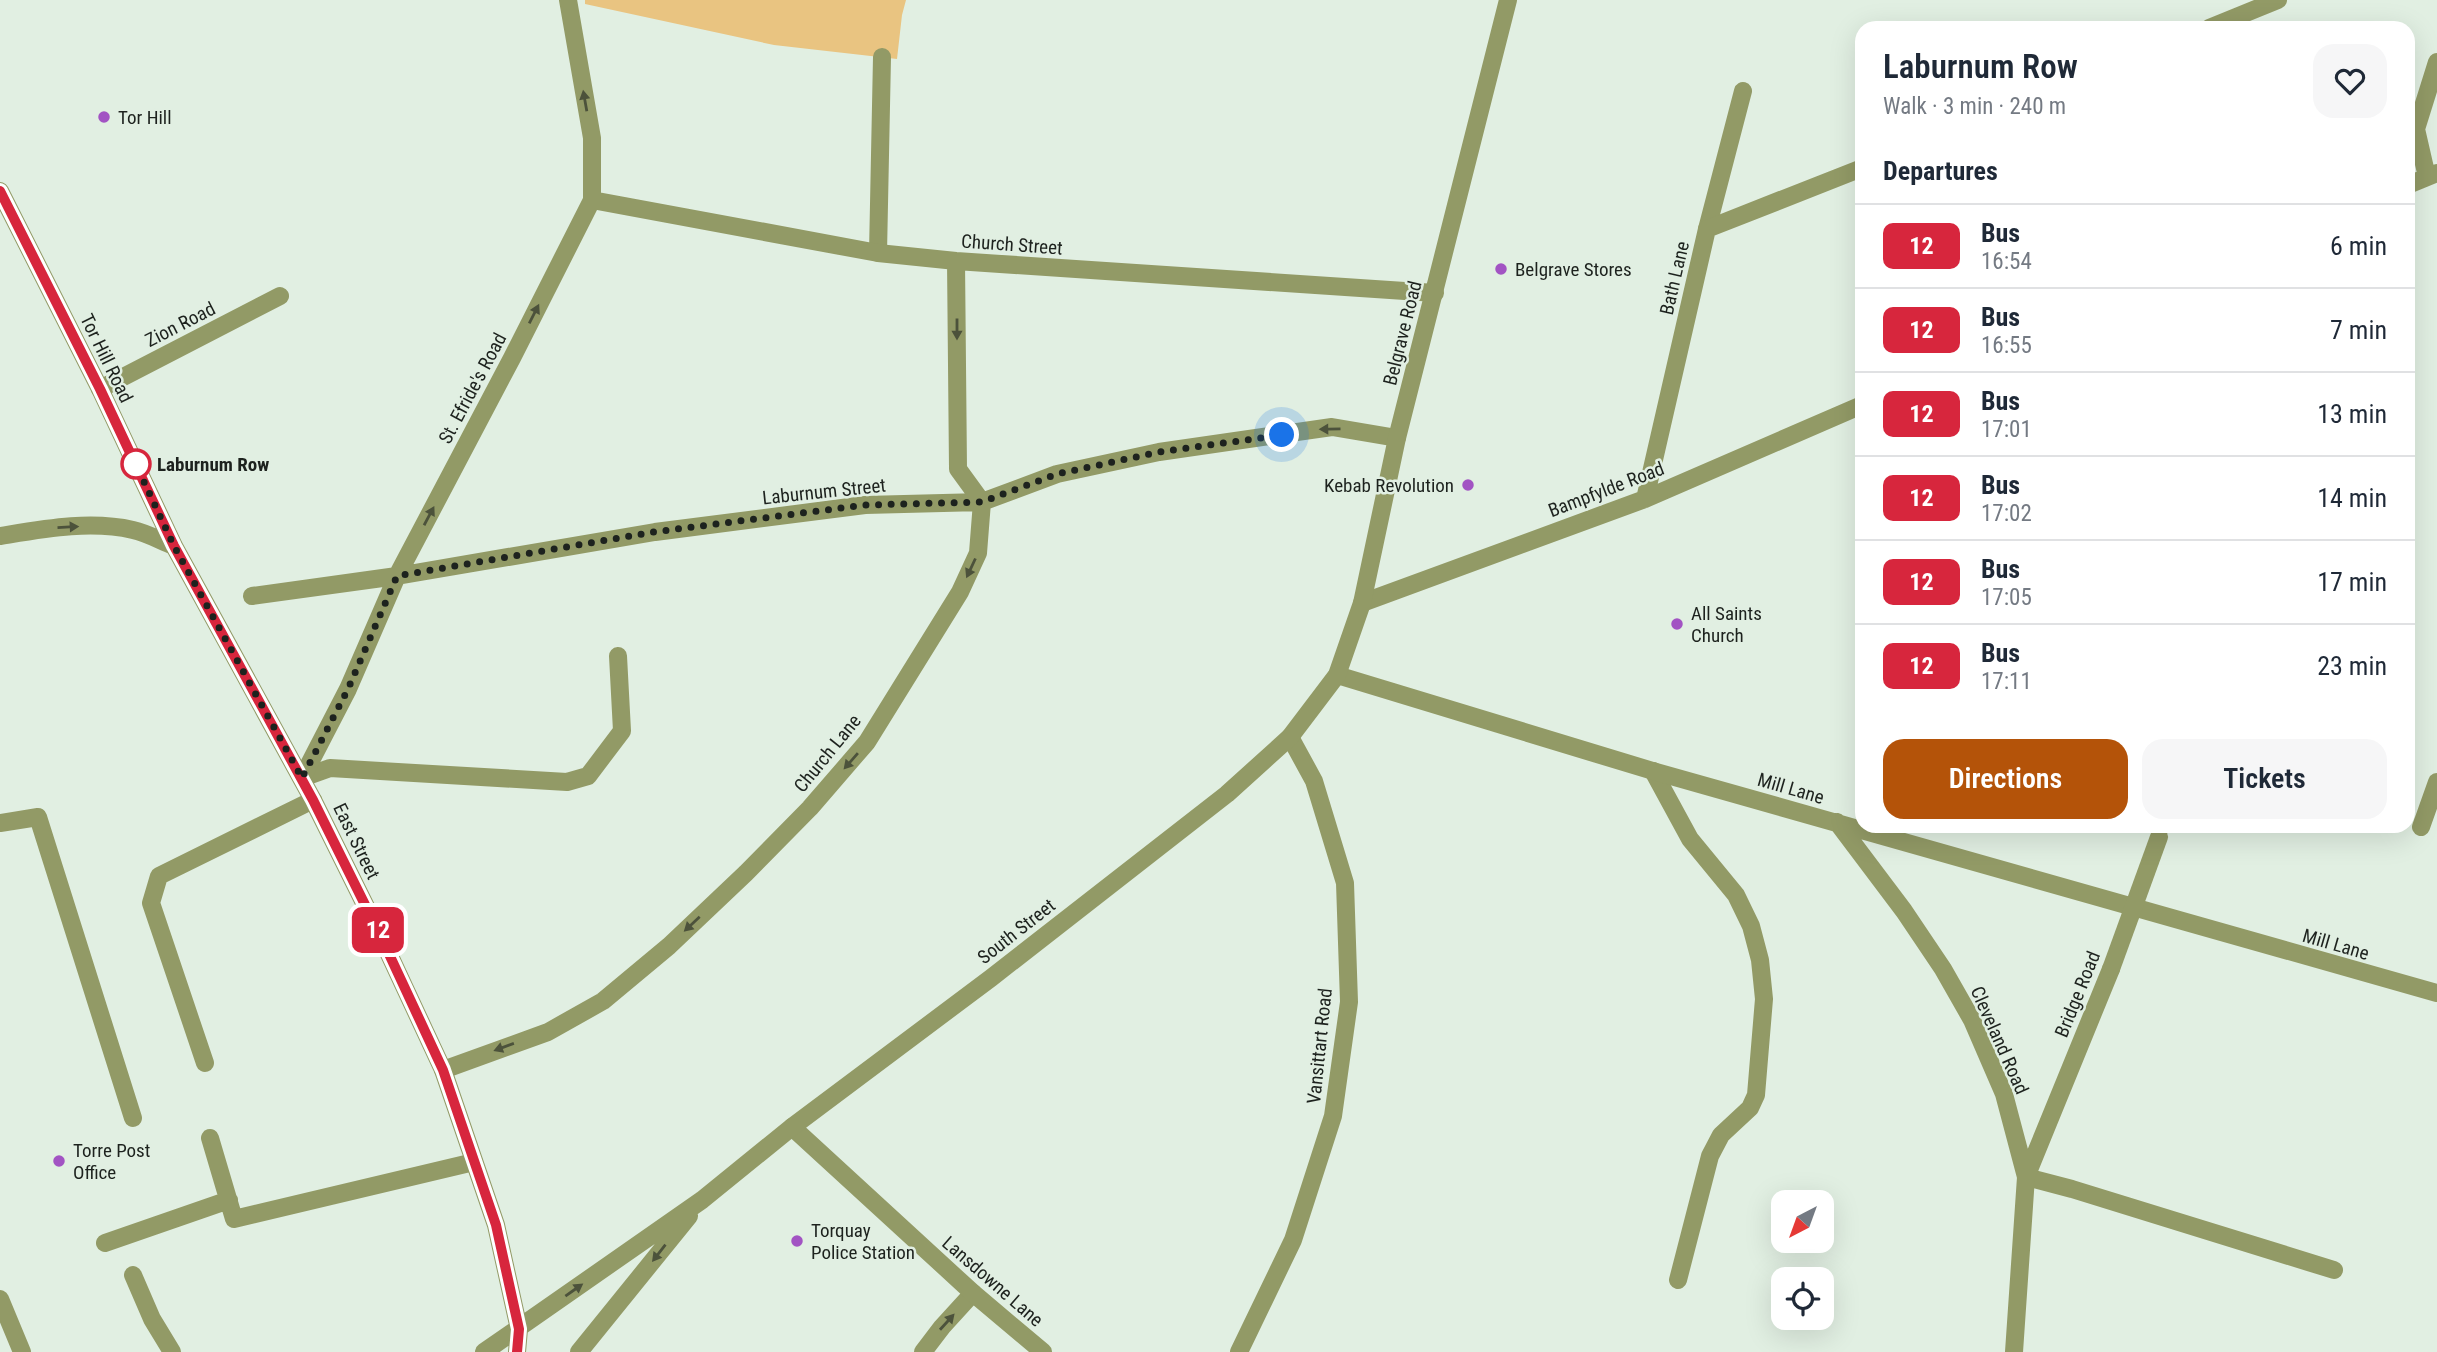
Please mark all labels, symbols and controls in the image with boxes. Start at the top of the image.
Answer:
button: heart [2313,44,2387,118]
text: Laburnum Row [1883,47,2078,86]
one-way arrow [580,90,591,112]
text: Walk · 3 min · 240 m [1883,93,2066,120]
place label: Tor Hill [118,106,172,129]
marker: Tor Hill [96,109,112,125]
text: Departures [1883,156,1998,186]
text: Bus [1981,218,2020,248]
street label: Church Street [960,229,1063,260]
text: 6 min [2330,231,2387,261]
text: 12 [1909,232,1934,260]
street label: Bath Lane [1655,239,1694,317]
text: 16:54 [1981,248,2032,275]
place label: Belgrave Stores [1515,258,1632,281]
marker: Belgrave Stores [1493,261,1509,277]
street label: Belgrave Road [1378,279,1427,388]
street label: Zion Road [141,297,219,352]
text: Bus [1981,302,2020,332]
one-way arrow [528,304,540,324]
street label: Tor Hill Road [75,310,138,406]
text: 7 min [2330,315,2387,345]
text: 12 [1909,316,1934,344]
one-way arrow [951,319,963,341]
street label: St. Efride's Road [434,329,511,448]
text: 16:55 [1981,332,2032,359]
text: Bus [1981,386,2020,416]
text: 13 min [2317,399,2387,429]
text: 12 [1909,400,1934,428]
text: 17:01 [1981,416,2032,443]
your location [1264,417,1299,452]
one-way arrow [1319,423,1341,435]
marker: Laburnum Row [121,449,151,479]
place label: Laburnum Row [157,453,269,476]
street label: Bampfylde Road [1545,457,1667,522]
text: Bus [1981,470,2020,500]
street label: Laburnum Street [761,474,887,509]
place label: Kebab Revolution [1324,474,1454,497]
marker: Kebab Revolution [1460,477,1476,493]
text: 14 min [2317,483,2387,513]
text: 12 [1909,484,1934,512]
text: 17:02 [1981,500,2032,527]
one-way arrow [423,506,434,526]
one-way arrow [57,522,79,533]
text: Bus [1981,554,2020,584]
one-way arrow [965,558,976,579]
text: 17 min [2317,567,2387,597]
text: 12 [1909,568,1934,596]
text: 17:05 [1981,584,2032,611]
place label: All Saints Church [1691,602,1762,647]
marker: All Saints Church [1669,616,1685,632]
text: Bus [1981,638,2020,668]
text: 23 min [2317,651,2387,681]
text: 12 [1909,652,1934,680]
text: 17:11 [1981,668,2032,695]
street label: Church Lane [789,710,866,797]
button: Directions [1883,739,2128,819]
button: Tickets [2142,739,2387,819]
one-way arrow [843,752,859,770]
street label: Mill Lane [1755,768,1827,809]
street label: East Street [328,799,385,883]
street label: South Street [973,894,1060,969]
line badge: 12 [346,907,410,953]
text: 12 [366,916,390,944]
one-way arrow [684,916,701,932]
street label: Mill Lane [2300,924,2372,965]
street label: Bridge Road [2050,948,2105,1041]
street label: Cleveland Road [1966,983,2034,1098]
street label: Vansittart Road [1302,987,1337,1105]
one-way arrow [493,1042,514,1053]
place label: Torre Post Office [73,1139,150,1184]
marker: Torre Post Office [51,1153,67,1169]
north arrow [1771,1190,1834,1253]
map controls [1771,1190,1834,1330]
place label: Torquay Police Station [811,1219,915,1264]
street label: Lansdowne Lane [938,1231,1048,1331]
marker: Torquay Police Station [789,1233,805,1249]
one-way arrow [653,1244,667,1262]
button: locate [1771,1267,1834,1330]
one-way arrow [565,1283,583,1297]
one-way arrow [939,1313,955,1331]

